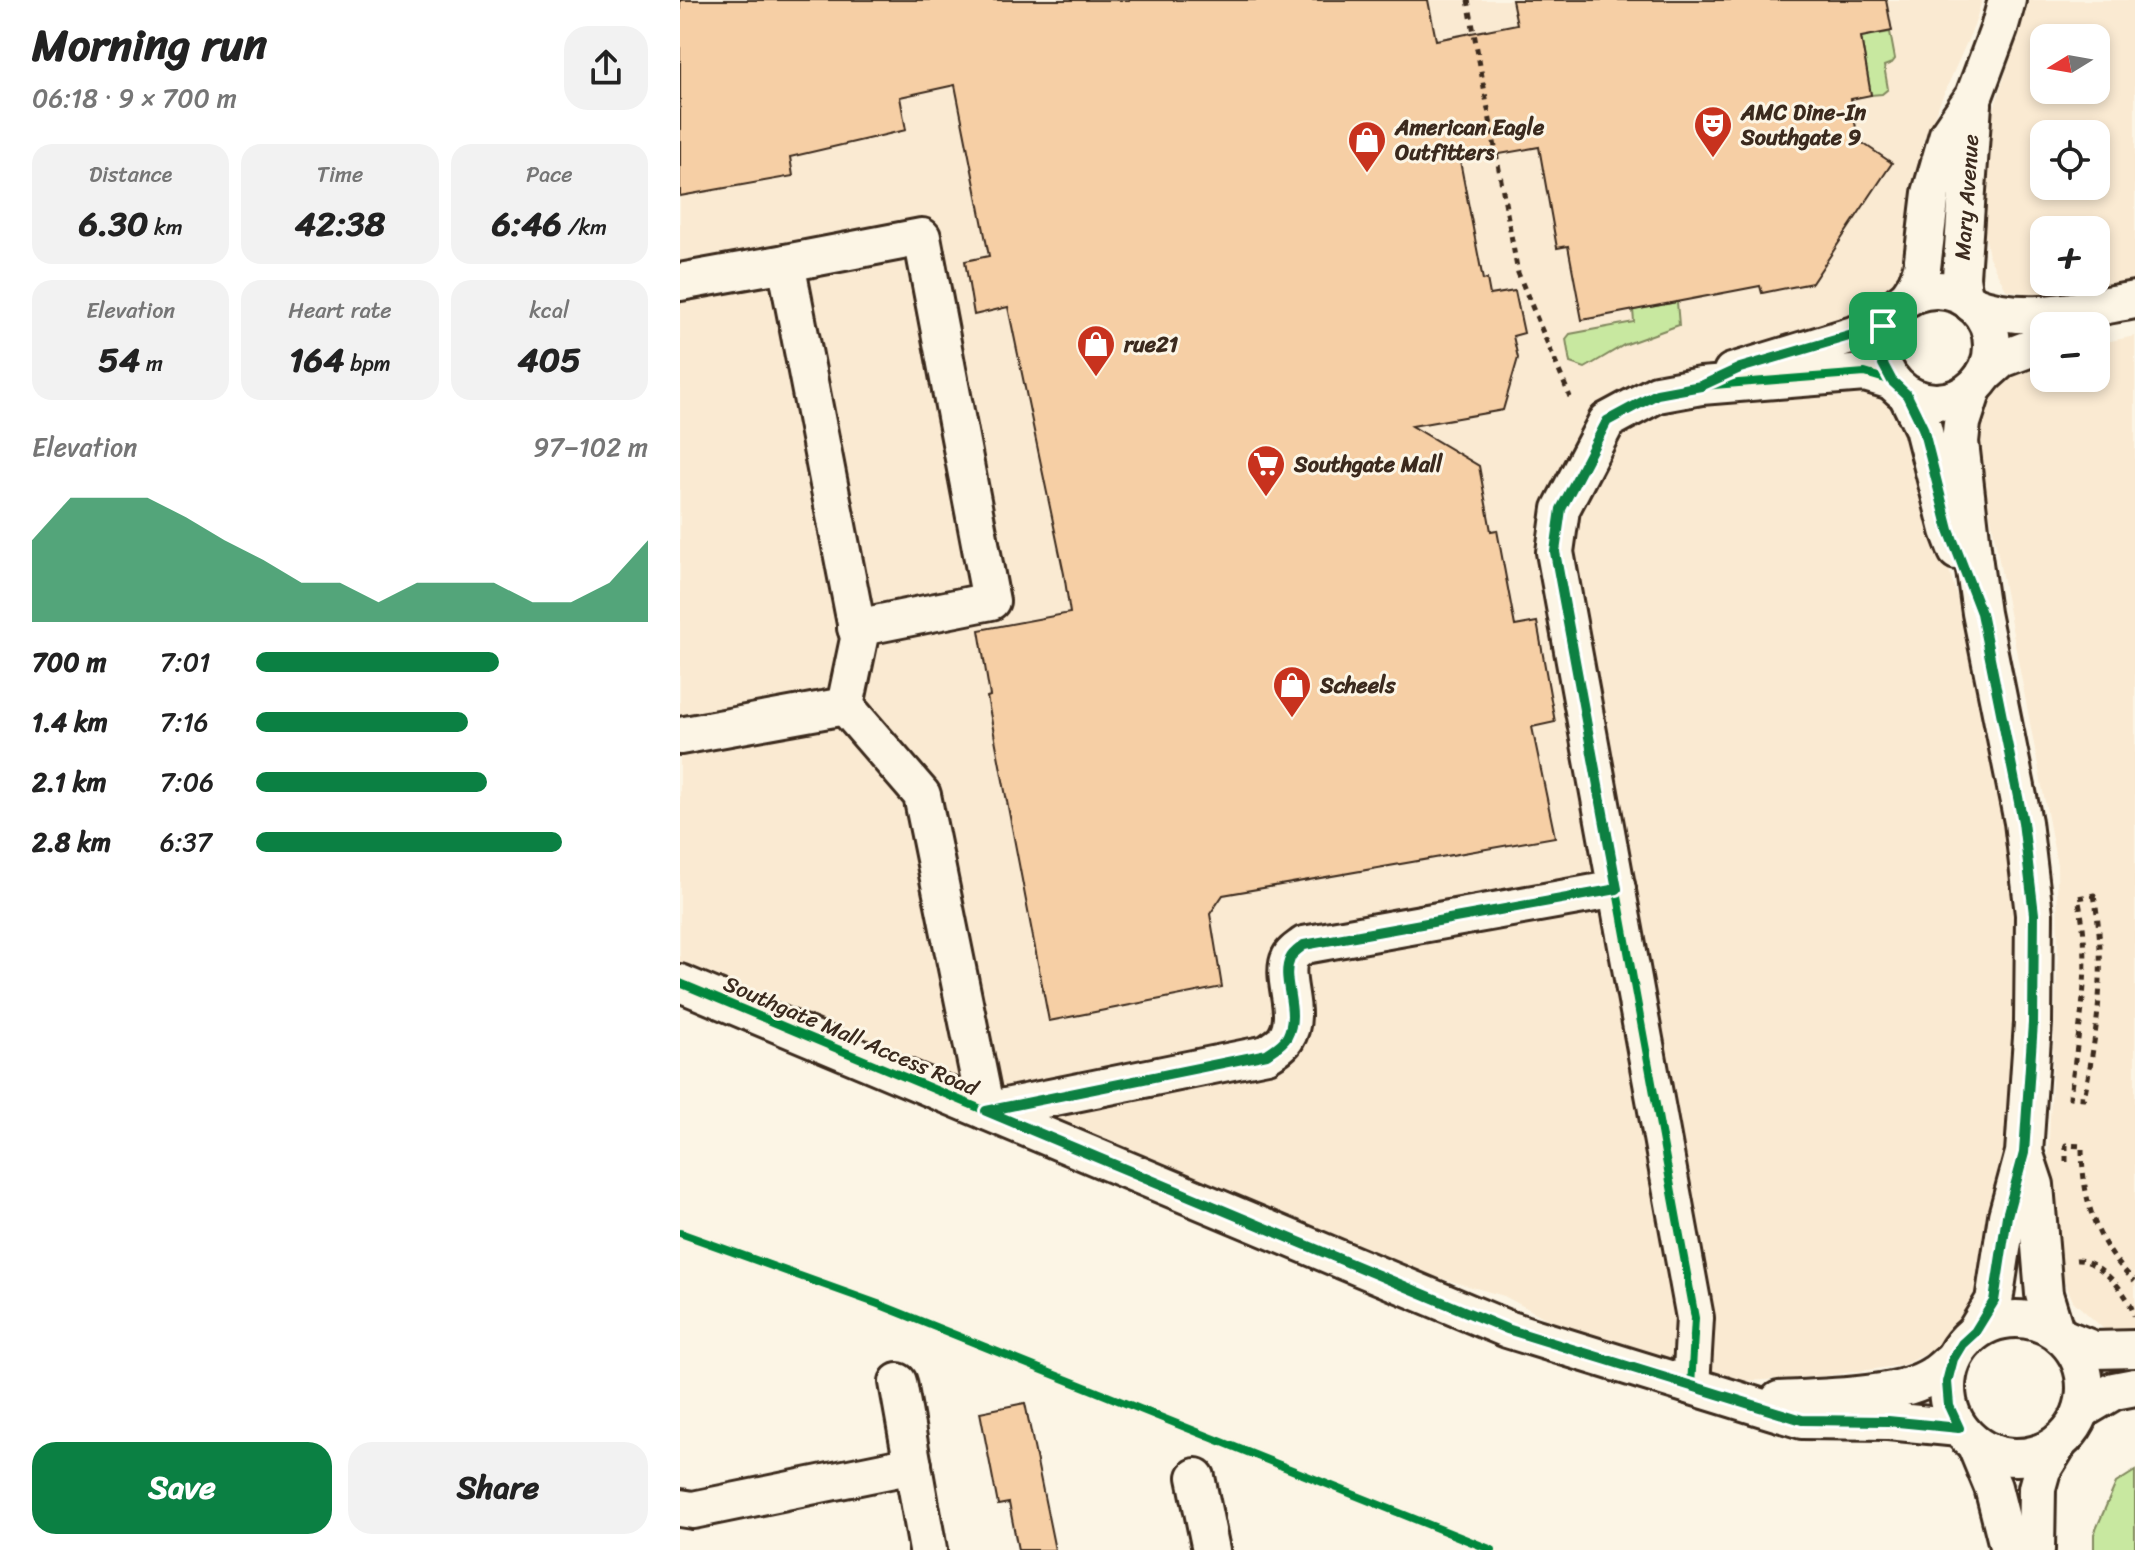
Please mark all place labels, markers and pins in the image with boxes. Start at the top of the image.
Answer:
place label: AMC Dine-In Southgate 9 [1740,93,1866,157]
theatre icon: AMC Dine-In Southgate 9 [1692,104,1734,159]
place label: American Eagle Outfitters [1394,108,1545,172]
shop icon: American Eagle Outfitters [1346,119,1388,174]
pin [1849,292,1917,360]
shop icon: rue21 [1075,323,1117,378]
place label: rue21 [1123,325,1179,364]
supermarket icon: Southgate Mall [1245,443,1287,498]
place label: Southgate Mall [1293,445,1443,484]
shop icon: Scheels [1271,664,1313,719]
place label: Scheels [1319,666,1396,705]

